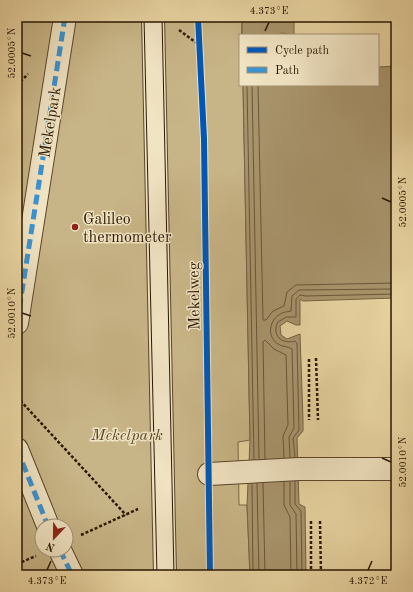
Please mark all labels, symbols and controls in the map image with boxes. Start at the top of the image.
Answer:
text: 4.373°E [250,6,288,16]
text: 52.0005°N [7,27,17,79]
legend [239,34,379,86]
text: Cycle path [275,45,330,57]
text: Path [275,65,300,77]
street label: Mekelpark [37,86,64,159]
text: 52.0005°N [398,176,408,228]
place label: Galileo thermometer [83,212,172,246]
marker: Galileo thermometer [70,222,80,232]
street label: Mekelweg [186,261,204,330]
text: 52.0010°N [7,287,17,339]
park label: Mekelpark [90,428,163,444]
text: 52.0010°N [398,436,408,488]
north arrow [34,518,74,558]
text: N [44,539,57,553]
text: 4.373°E [28,576,66,586]
text: 4.372°E [349,576,387,586]

